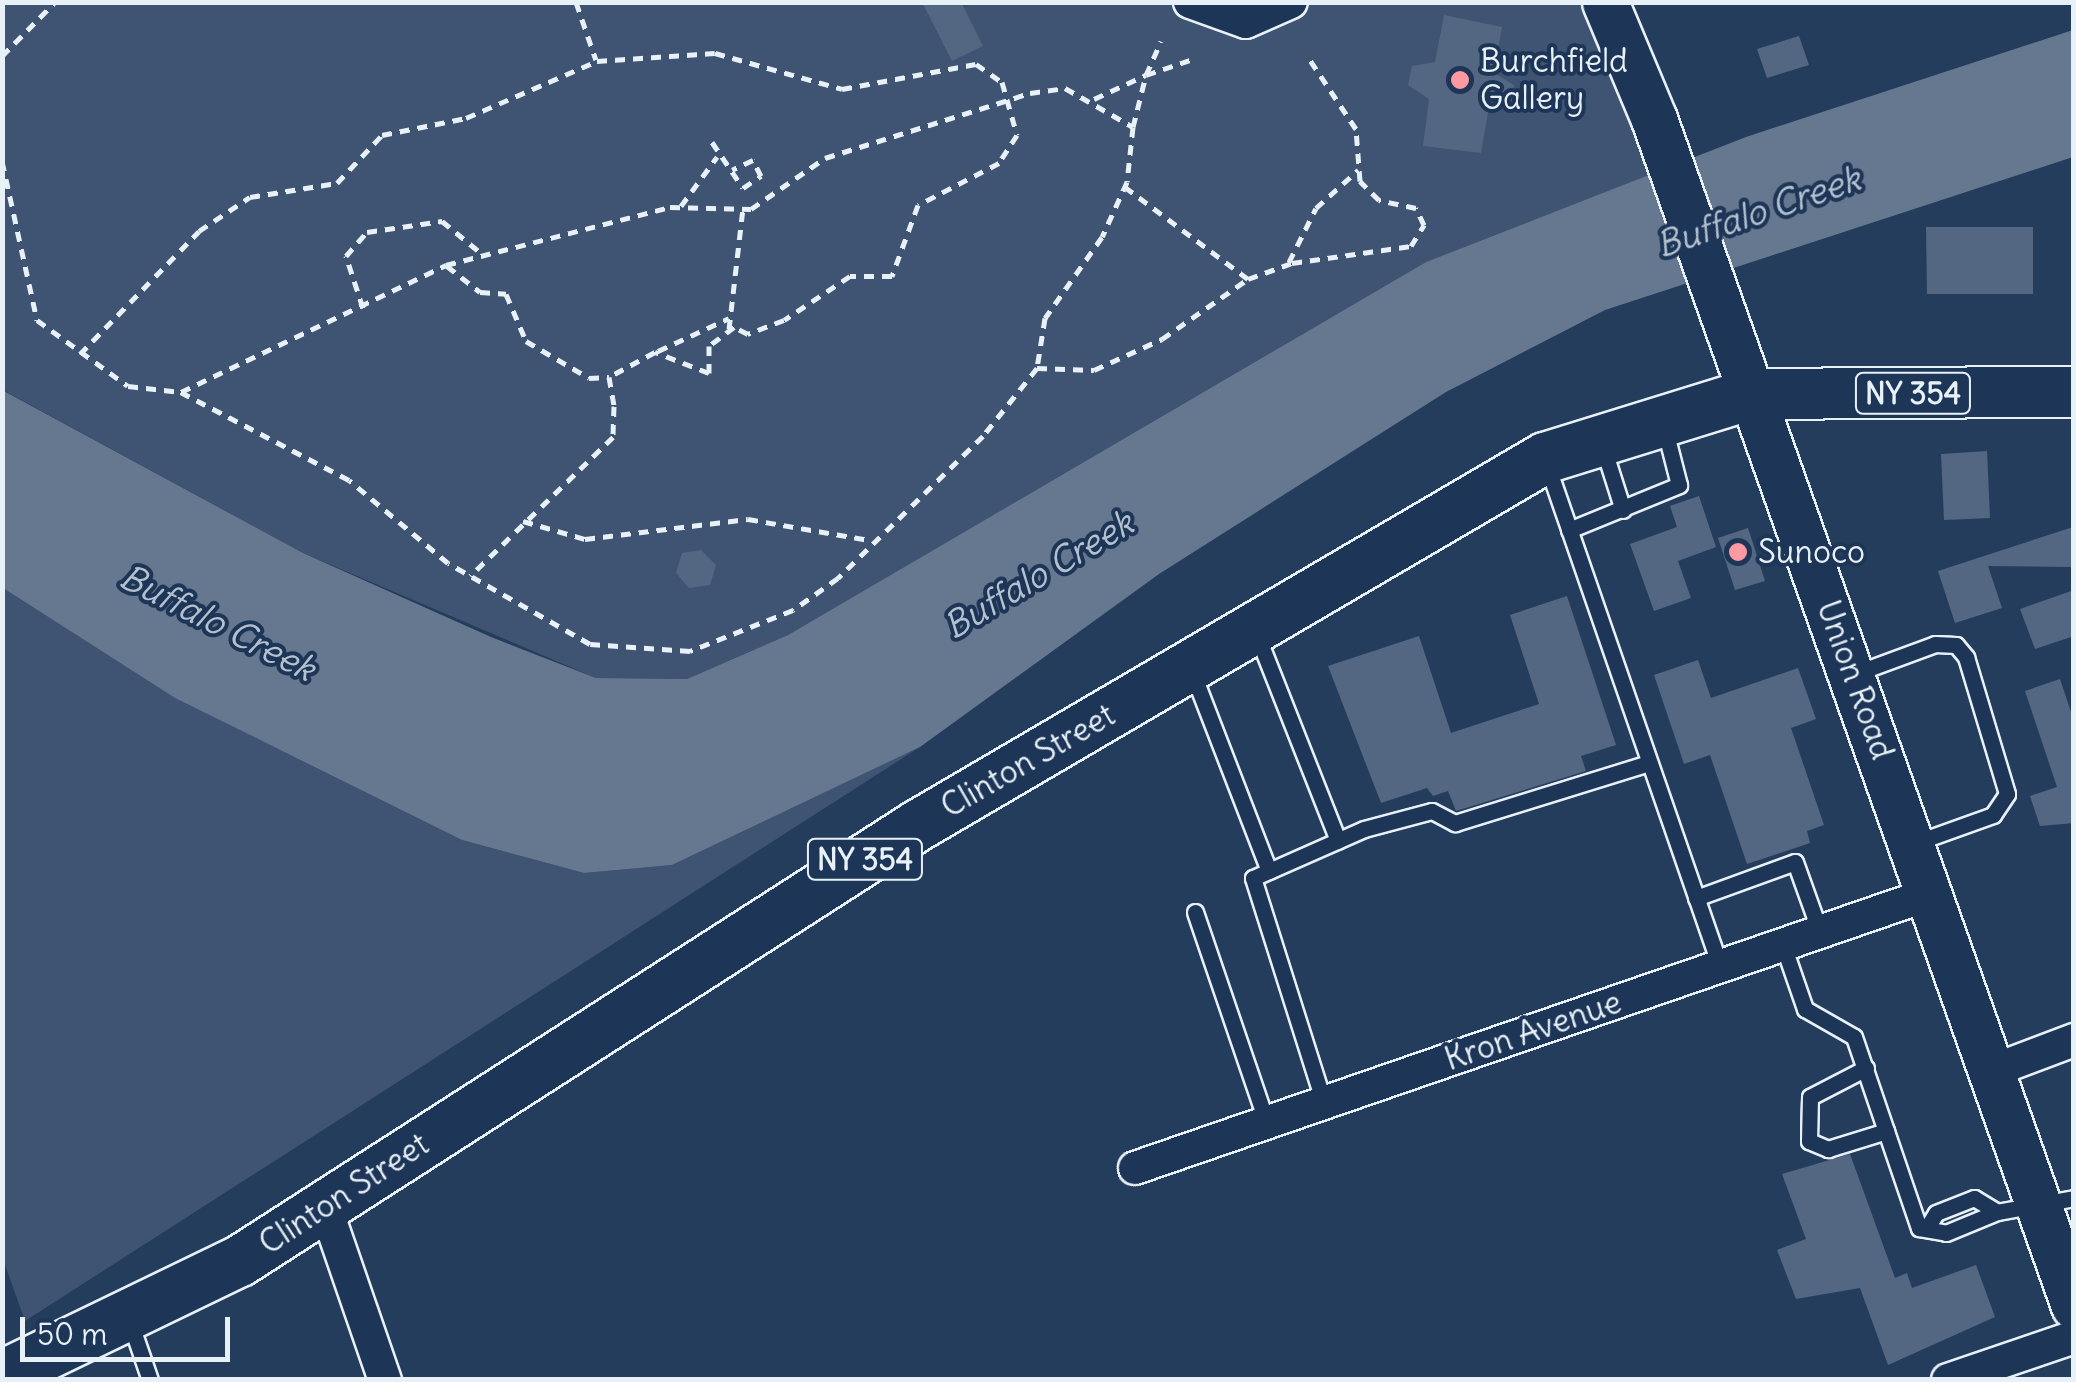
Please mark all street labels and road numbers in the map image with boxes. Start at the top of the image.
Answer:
road number: NY 354 [1853,368,1973,418]
street label: Union Road [1808,595,1902,765]
street label: Clinton Street [934,696,1122,826]
road number: NY 354 [805,834,925,884]
street label: Kron Avenue [1440,983,1626,1079]
street label: Clinton Street [252,1125,436,1263]

